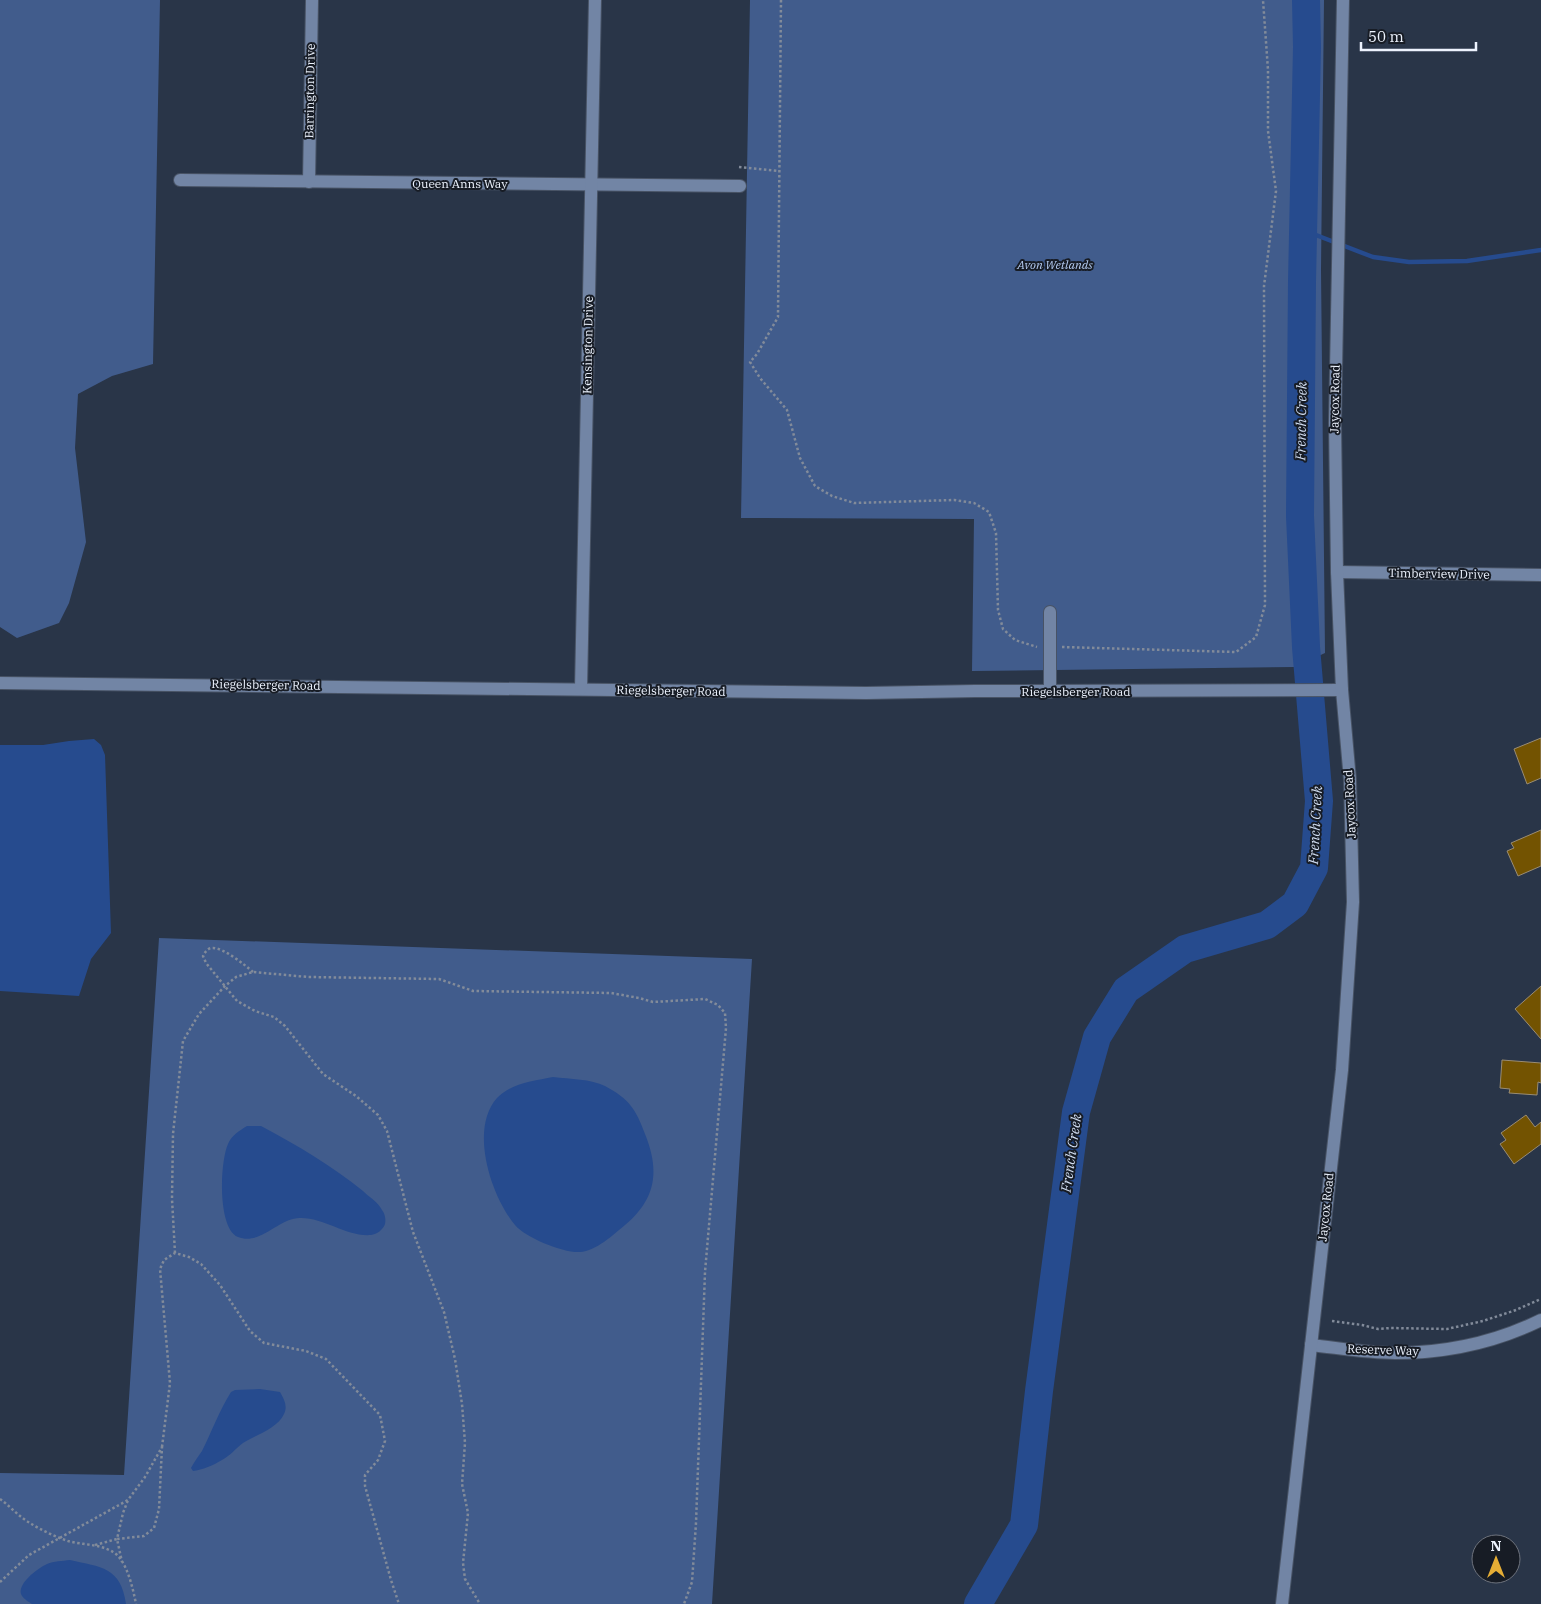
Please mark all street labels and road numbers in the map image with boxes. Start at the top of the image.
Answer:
street label: Barrington Drive [301,43,318,139]
street label: Queen Anns Way [412,176,508,191]
street label: Kensington Drive [579,296,596,394]
street label: Jaycox Road [1326,364,1343,434]
street label: Timberview Drive [1388,565,1490,582]
street label: Riegelsberger Road [211,676,321,693]
street label: Riegelsberger Road [616,682,726,699]
street label: Riegelsberger Road [1021,684,1131,699]
street label: Jaycox Road [1340,769,1359,839]
street label: Jaycox Road [1314,1172,1337,1242]
street label: Reserve Way [1347,1341,1420,1358]

